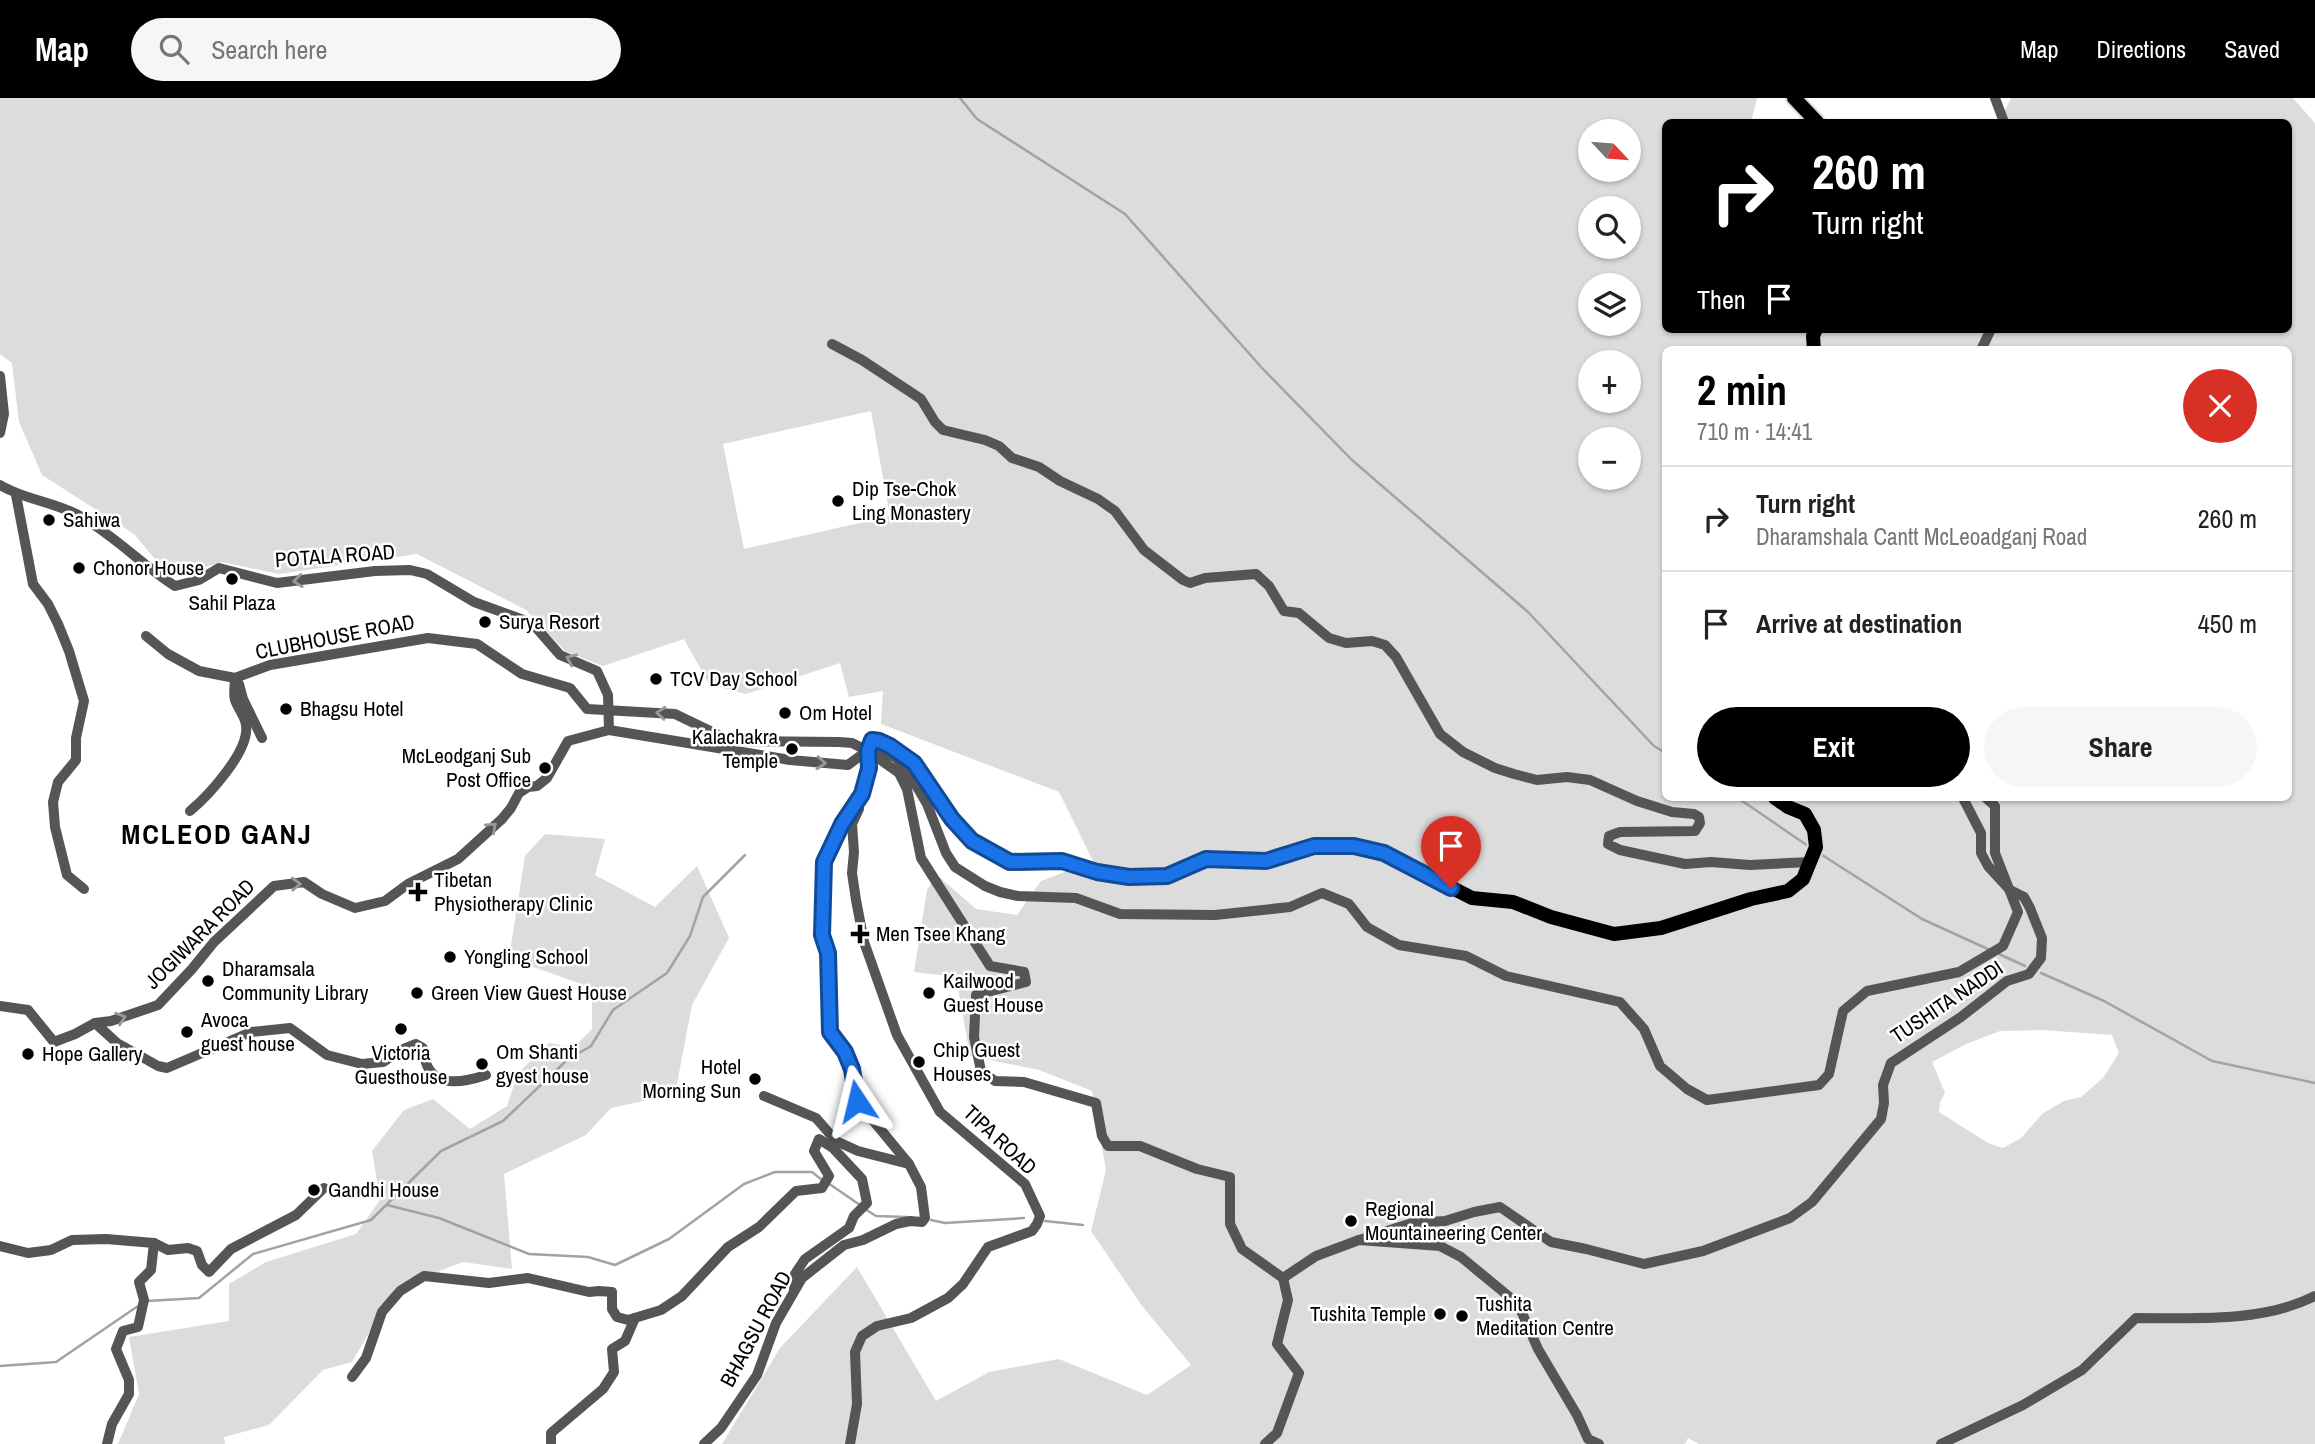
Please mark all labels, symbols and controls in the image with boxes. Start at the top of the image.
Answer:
search box [131,18,621,81]
text: Map [35,27,89,71]
icon: search [155,30,193,68]
text: Search here [211,32,327,67]
text: Map [2020,33,2058,65]
text: Directions [2096,33,2186,65]
text: Saved [2224,33,2280,65]
north arrow [1578,119,1642,182]
map controls [1578,119,1641,490]
text: 260 m [1812,138,1926,204]
icon: right [1697,147,1788,238]
button: search [1578,196,1641,259]
text: Turn right [1812,201,1924,244]
button: layers [1578,273,1641,336]
icon: arrive [1760,280,1798,318]
text: Then [1697,282,1746,317]
button: + [1578,350,1641,413]
text: 2 min [1697,362,1787,418]
button: close [2183,369,2257,443]
text: 710 m · 14:41 [1697,416,1812,447]
button: − [1578,427,1641,490]
place label: Dip Tse-Chok Ling Monastery [852,474,971,527]
text: Turn right [1756,486,1855,521]
marker: Dip Tse-Chok Ling Monastery [830,493,846,509]
icon: right [1697,500,1735,538]
text: 260 m [2198,501,2257,536]
place label: Sahiwa [63,505,121,534]
marker: Sahiwa [41,512,57,528]
text: Dharamshala Cantt McLeoadganj Road [1756,521,2087,552]
street label: POTALA ROAD [274,537,396,574]
place label: Chonor House [93,553,204,582]
marker: Chonor House [71,560,87,576]
marker: Sahil Plaza [224,571,240,587]
one-way arrow [292,574,304,589]
place label: Sahil Plaza [188,588,276,617]
icon: arrive [1697,605,1735,643]
text: Arrive at destination [1756,606,1962,641]
text: 450 m [2198,606,2257,641]
street label: CLUBHOUSE ROAD [253,607,417,666]
place label: Surya Resort [499,607,600,636]
marker: Surya Resort [477,614,493,630]
one-way arrow [566,654,578,668]
place label: TCV Day School [670,664,797,693]
marker: TCV Day School [648,671,664,687]
place label: Bhagsu Hotel [300,694,403,723]
place label: Om Hotel [799,698,872,727]
marker: Bhagsu Hotel [278,701,294,717]
marker: Om Hotel [777,705,793,721]
one-way arrow [655,706,666,721]
button: Exit [1697,707,1970,787]
button: Share [1984,707,2257,787]
place label: Kalachakra Temple [692,722,778,775]
place label: McLeodganj Sub Post Office [402,741,531,794]
marker: Kalachakra Temple [784,741,800,757]
one-way arrow [816,755,827,770]
marker: McLeodganj Sub Post Office [537,760,553,776]
district label: MCLEOD GANJ [121,815,313,853]
pin [1421,816,1481,888]
one-way arrow [484,823,497,836]
icon: arrive [1432,827,1470,865]
place label: Tibetan Physiotherapy Clinic [434,865,593,918]
street label: JOGIWARA ROAD [138,872,261,995]
one-way arrow [291,877,302,892]
marker: Tibetan Physiotherapy Clinic [408,882,428,902]
place label: Men Tsee Khang [876,919,1006,948]
marker: Men Tsee Khang [850,924,870,944]
place label: Yongling School [464,942,588,971]
marker: Yongling School [442,949,458,965]
street label: TUSHITA NADDI [1885,953,2009,1050]
place label: Dharamsala Community Library [222,954,369,1007]
place label: Kailwood Guest House [943,966,1044,1019]
marker: Dharamsala Community Library [200,973,216,989]
place label: Green View Guest House [431,978,627,1007]
marker: Green View Guest House [409,985,425,1001]
marker: Kailwood Guest House [921,985,937,1001]
place label: Avoca guest house [200,1005,295,1058]
one-way arrow [115,1012,127,1026]
marker: Victoria Guesthouse [393,1021,409,1037]
marker: Avoca guest house [179,1024,195,1040]
place label: Chip Guest Houses [933,1035,1020,1088]
place label: Om Shanti gyest house [496,1037,589,1090]
place label: Victoria Guesthouse [355,1038,447,1091]
place label: Hope Gallery [42,1039,143,1068]
marker: Hope Gallery [20,1046,36,1062]
place label: Hotel Morning Sun [642,1052,741,1105]
marker: Chip Guest Houses [911,1054,927,1070]
marker: Om Shanti gyest house [474,1056,490,1072]
position arrow [820,1064,894,1138]
marker: Hotel Morning Sun [747,1071,763,1087]
street label: TIPA ROAD [957,1098,1043,1181]
place label: Gandhi House [328,1175,439,1204]
marker: Gandhi House [306,1182,322,1198]
place label: Regional Mountaineering Center [1365,1194,1542,1247]
marker: Regional Mountaineering Center [1343,1213,1359,1229]
street label: BHAGSU ROAD [713,1266,798,1392]
place label: Tushita Meditation Centre [1476,1289,1614,1342]
place label: Tushita Temple [1310,1299,1426,1328]
marker: Tushita Temple [1432,1306,1448,1322]
marker: Tushita Meditation Centre [1454,1308,1470,1324]

